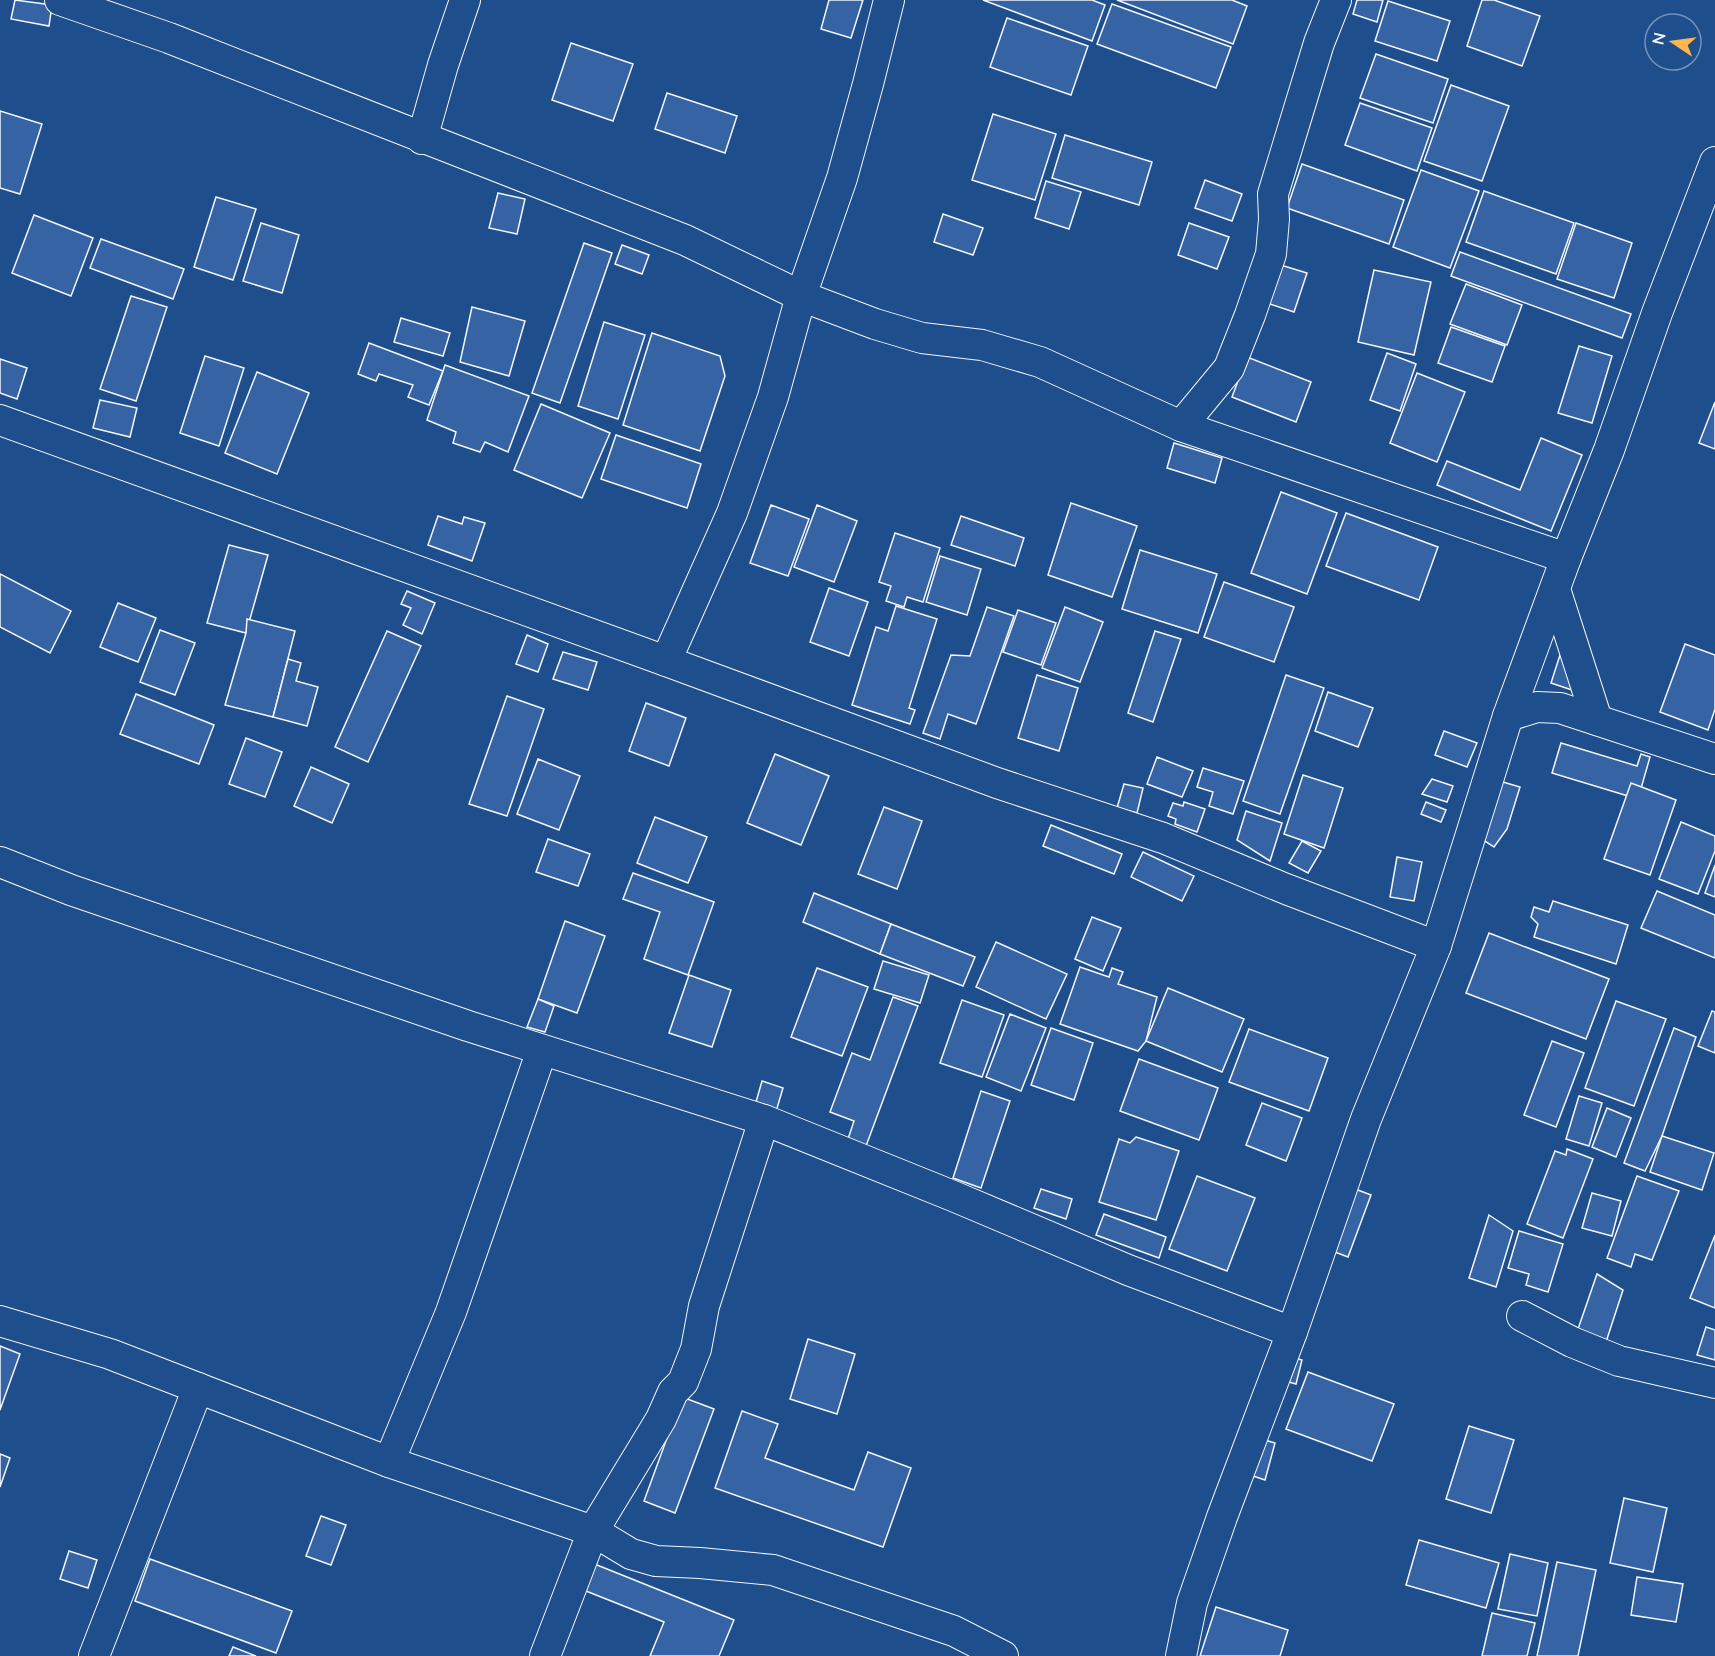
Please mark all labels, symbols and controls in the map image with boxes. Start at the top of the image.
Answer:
north arrow [1643,12,1703,72]
text: N [1647,31,1671,47]

